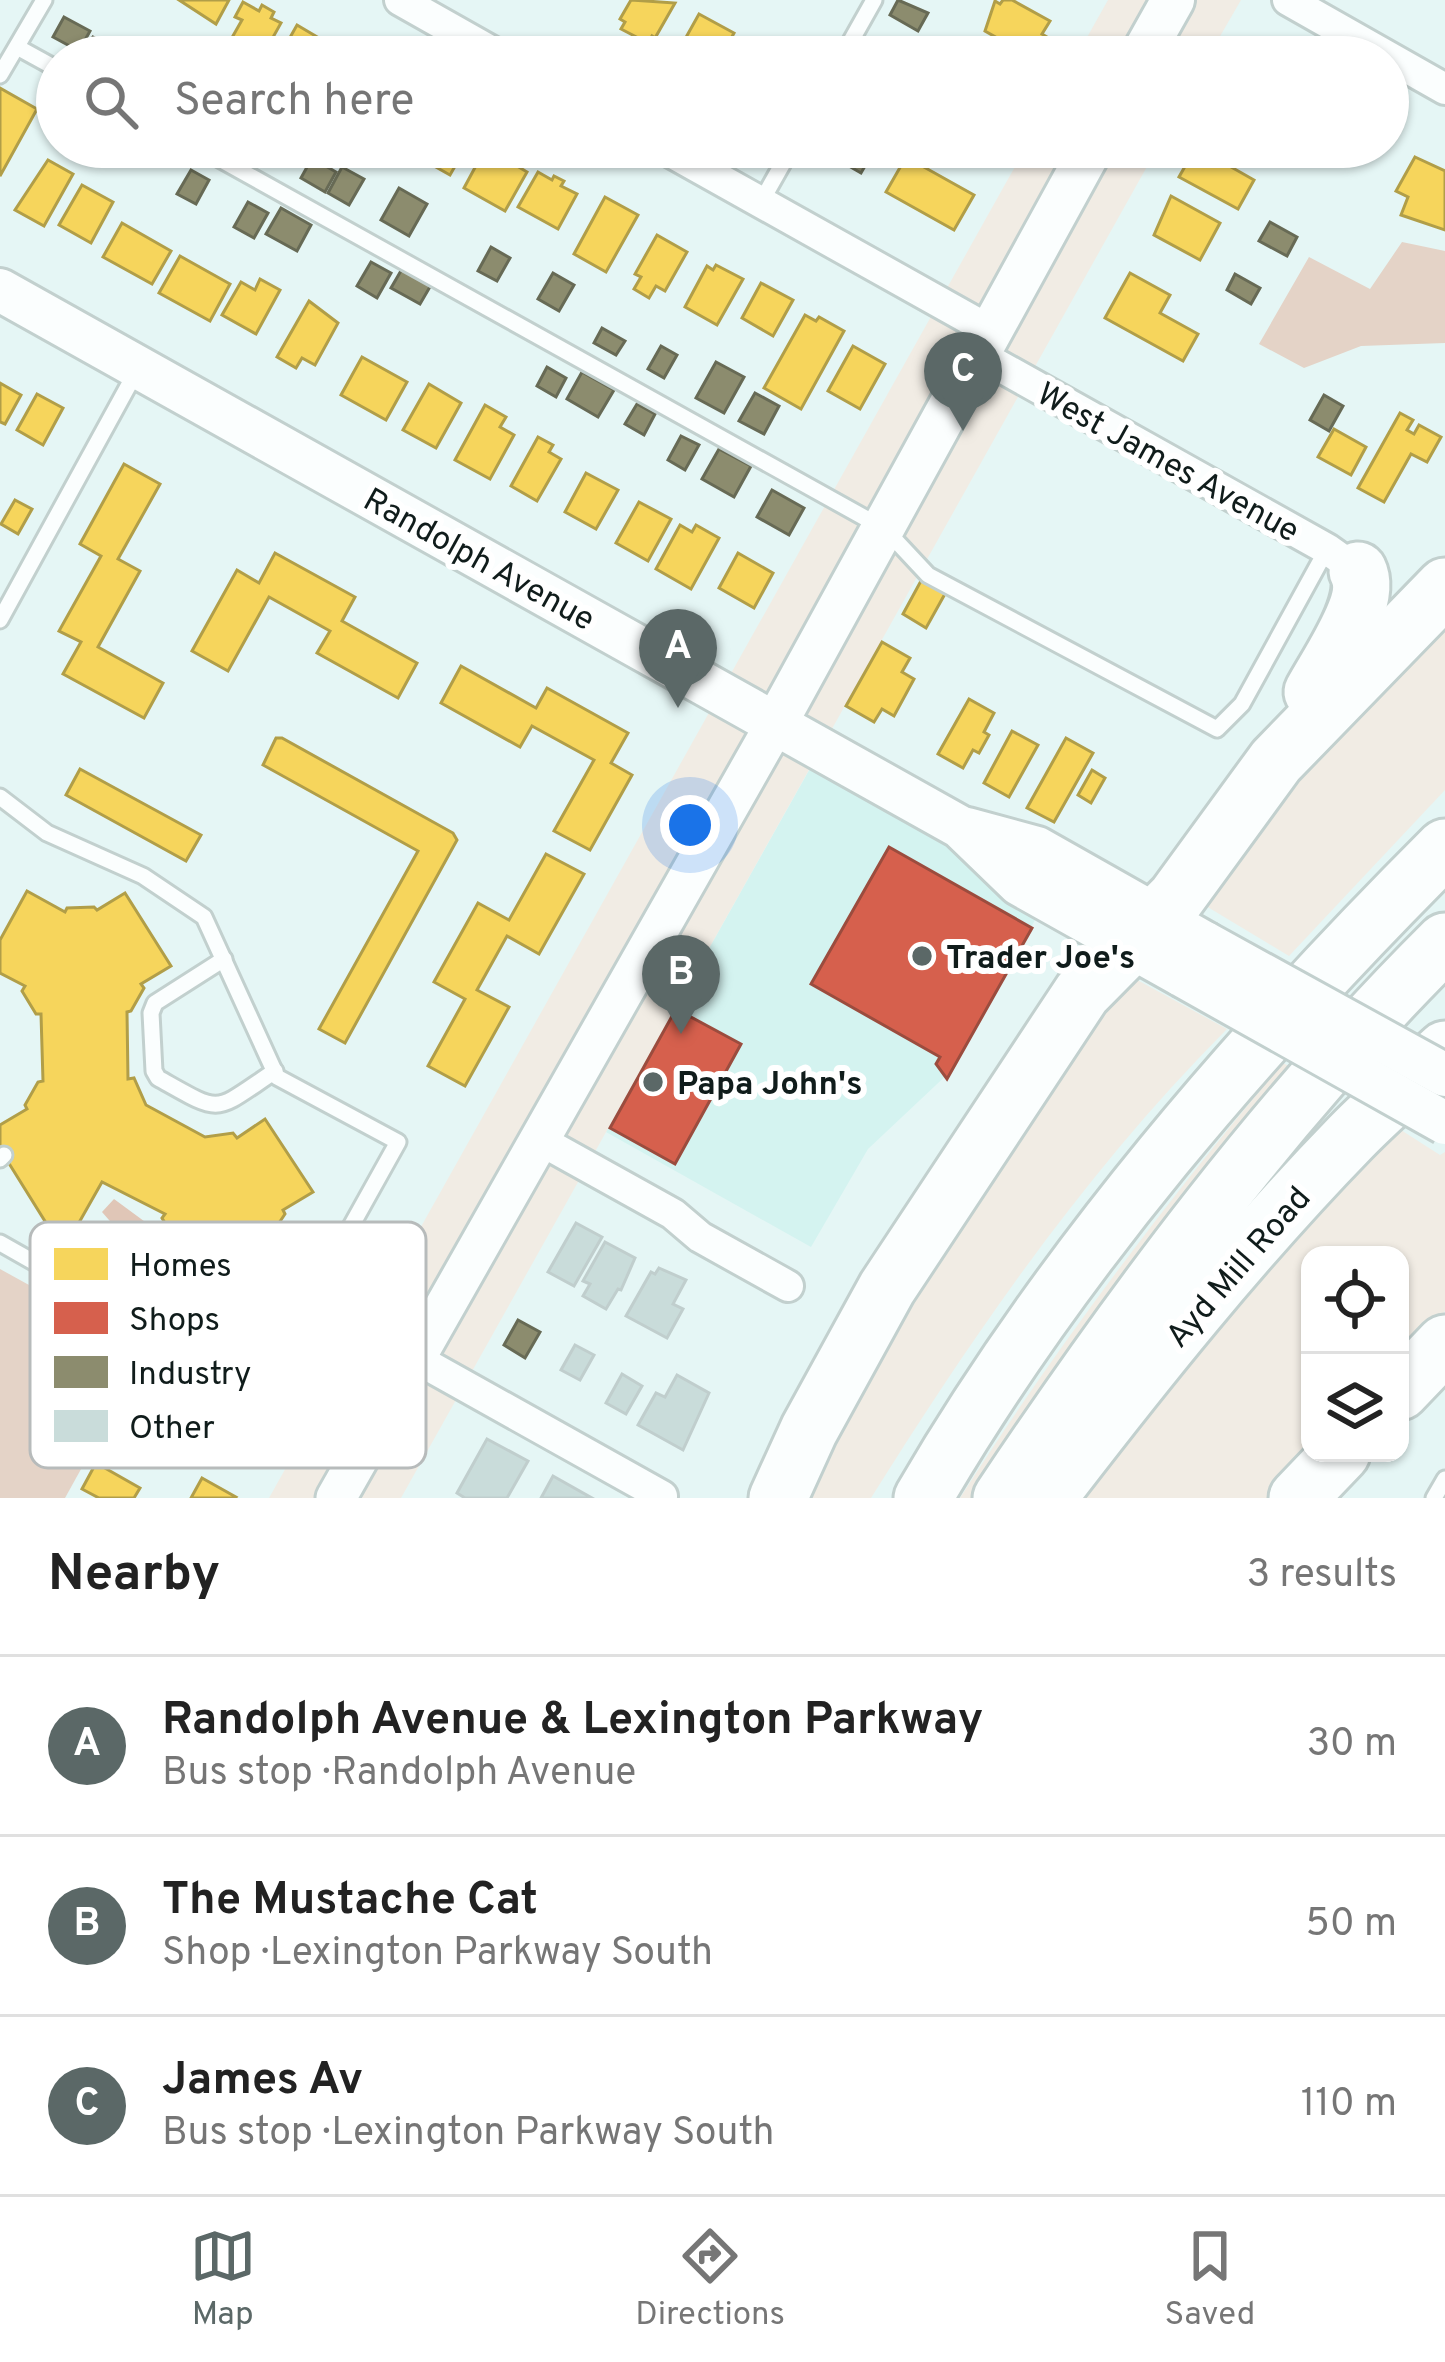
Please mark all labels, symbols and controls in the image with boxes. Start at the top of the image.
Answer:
search box [36,36,1409,168]
icon: search [78,69,144,135]
text: Search here [174,74,414,131]
pin: C [924,332,1002,431]
street label: West James Avenue [1028,375,1306,554]
street label: Randolph Avenue [355,481,601,642]
pin: A [639,609,717,708]
your location [660,795,720,855]
pin: B [642,935,720,1034]
place label: Trader Joe's [946,939,1135,981]
marker: Trader Joe's [909,943,935,969]
place label: Papa John's [677,1065,862,1107]
marker: Papa John's [640,1069,666,1095]
street label: Ayd Mill Road [1158,1179,1322,1358]
legend [30,1222,426,1468]
map controls [1301,1246,1409,1462]
button: locate [1301,1246,1409,1354]
text: Homes [129,1247,232,1289]
text: Shops [129,1301,220,1343]
button: layers [1301,1354,1409,1462]
text: Industry [129,1355,251,1397]
text: Other [129,1409,215,1451]
text: Nearby [48,1544,220,1609]
text: 3 results [1247,1552,1397,1601]
text: Randolph Avenue & Lexington Parkway [162,1693,983,1750]
text: A [73,1721,101,1770]
text: 30 m [1307,1721,1397,1770]
text: Bus stop · Randolph Avenue [162,1750,636,1799]
text: The Mustache Cat [162,1873,538,1930]
text: B [74,1901,100,1950]
text: 50 m [1306,1901,1397,1950]
text: Shop · Lexington Parkway South [162,1930,713,1979]
text: James Av [162,2053,363,2110]
text: C [75,2081,99,2130]
text: 110 m [1301,2081,1397,2130]
text: Bus stop · Lexington Parkway South [162,2110,774,2159]
tab: Map [190,2223,256,2337]
tab: Directions [635,2223,785,2337]
tab: Saved [1165,2223,1255,2337]

